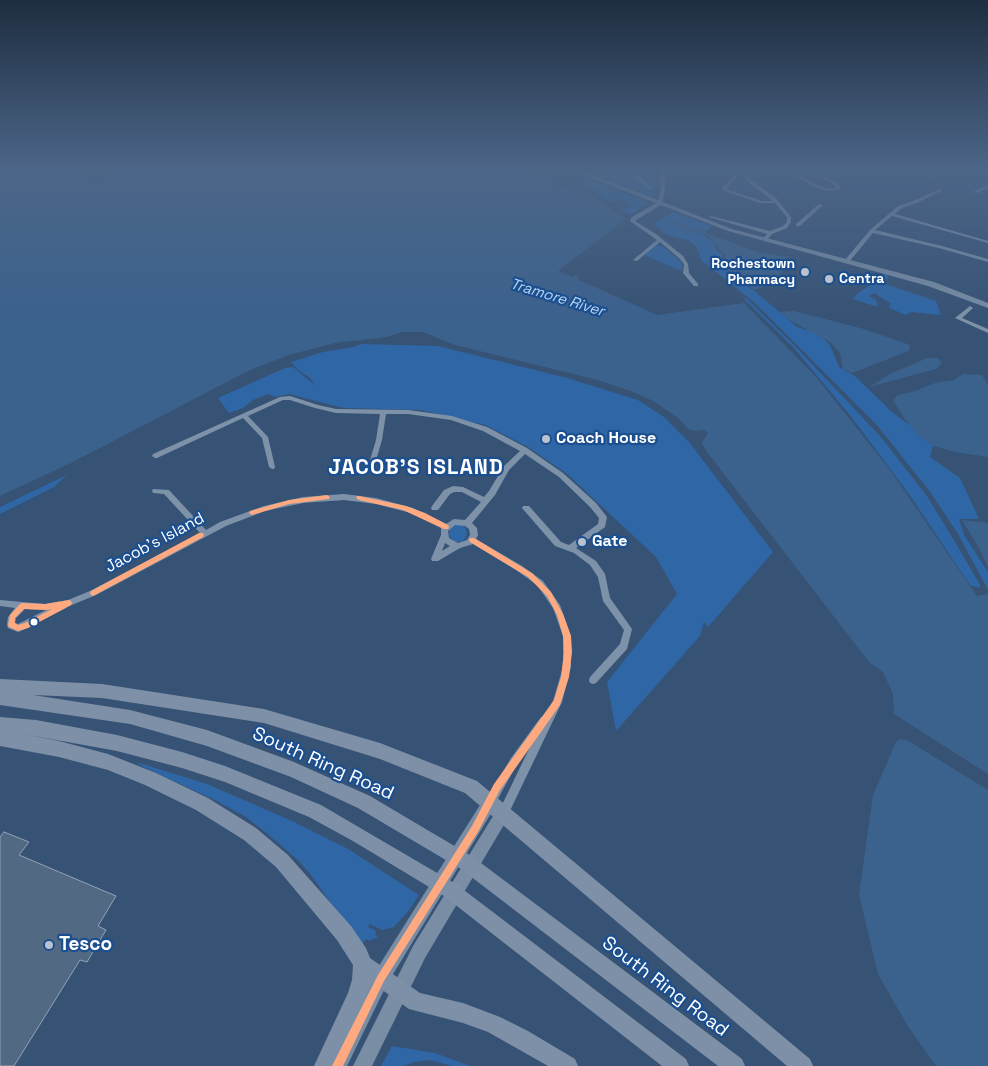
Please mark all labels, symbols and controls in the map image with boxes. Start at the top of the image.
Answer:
place label: Rochestown Pharmacy [711,256,795,288]
marker: Rochestown Pharmacy [799,266,811,278]
place label: Centra [839,271,884,287]
marker: Centra [823,273,835,285]
water label: Tramore River [508,275,606,321]
place label: Coach House [556,429,656,449]
marker: Coach House [540,433,552,445]
district label: JACOB'S ISLAND [326,455,506,481]
street label: Jacob's Island [102,509,208,577]
place label: Gate [592,532,628,552]
marker: Gate [576,536,588,548]
unlabelled marker [29,617,39,627]
street label: South Ring Road [249,723,397,805]
street label: South Ring Road [597,932,733,1042]
place label: Tesco [59,934,112,956]
marker: Tesco [43,939,55,951]

